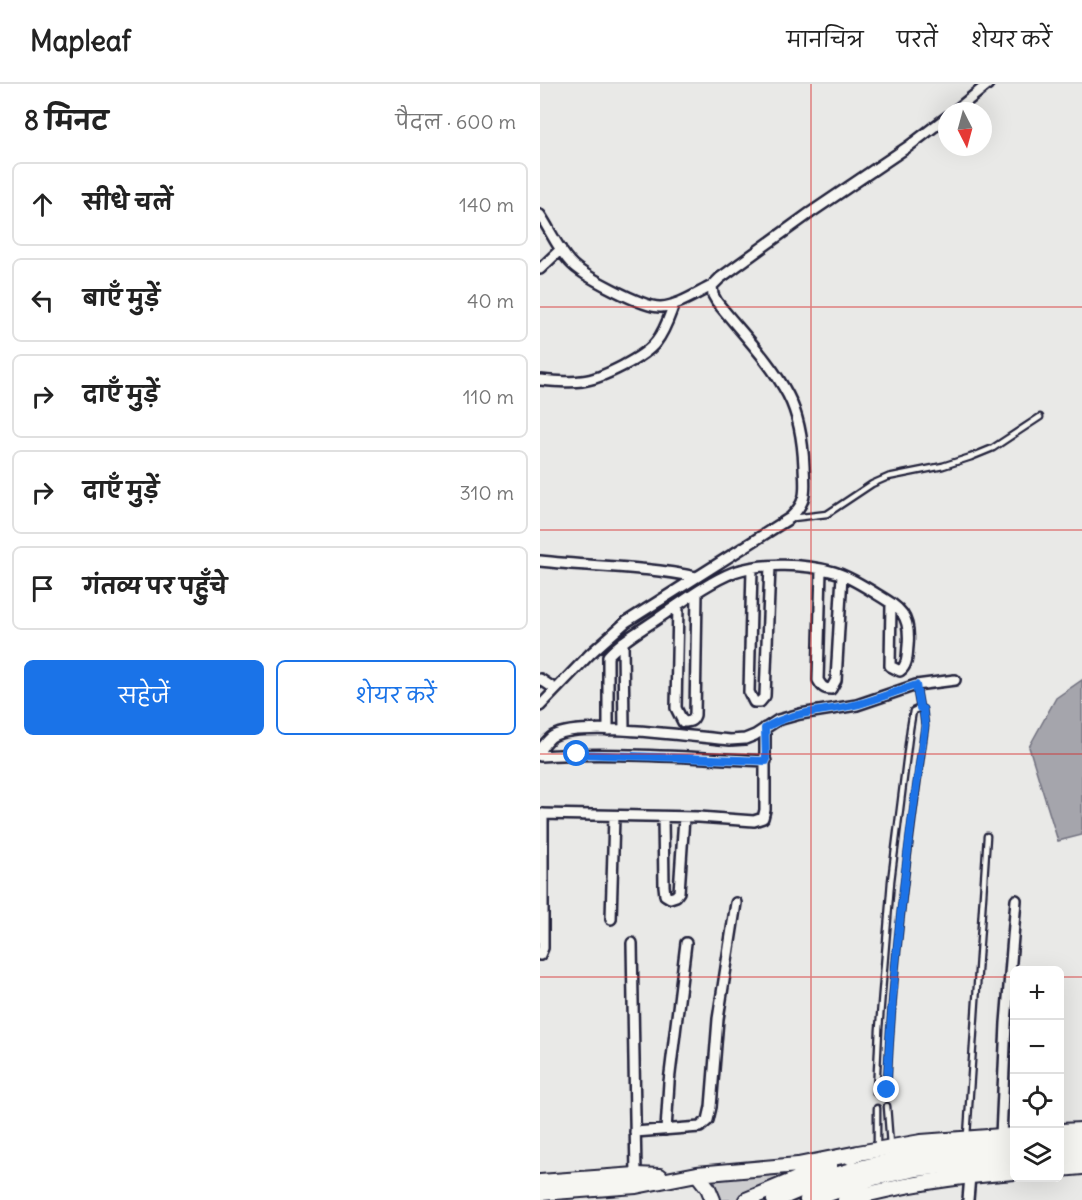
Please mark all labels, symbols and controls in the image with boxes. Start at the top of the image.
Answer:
text: Mapleaf [30,23,131,59]
text: मानचित्र [786,26,863,53]
text: परतें [896,26,938,53]
text: शेयर करें [971,26,1052,53]
north arrow [938,102,992,156]
text: 8 मिनट [24,104,108,137]
text: पैदल · 600 m [396,109,516,134]
icon: ahead [26,188,59,221]
text: सीधे चलें [83,188,173,216]
text: 140 m [459,192,514,217]
icon: left [26,284,59,317]
text: बाएँ मुड़ें [83,284,160,312]
text: 40 m [467,288,514,313]
icon: right [26,380,59,413]
text: दाएँ मुड़ें [83,380,159,408]
text: 110 m [463,384,514,409]
icon: right [26,476,59,509]
text: दाएँ मुड़ें [83,476,159,504]
text: 310 m [459,480,514,505]
icon: arrive [26,572,59,605]
text: गंतव्य पर पहुँचे [83,572,227,600]
button: सहेजें [24,660,264,735]
button: शेयर करें [276,660,516,735]
route start [563,740,589,766]
map controls [1010,966,1064,1182]
button: + [1010,966,1064,1020]
button: − [1010,1020,1064,1074]
button: locate [1010,1074,1064,1128]
route end [873,1076,899,1102]
button: layers [1010,1128,1064,1182]

